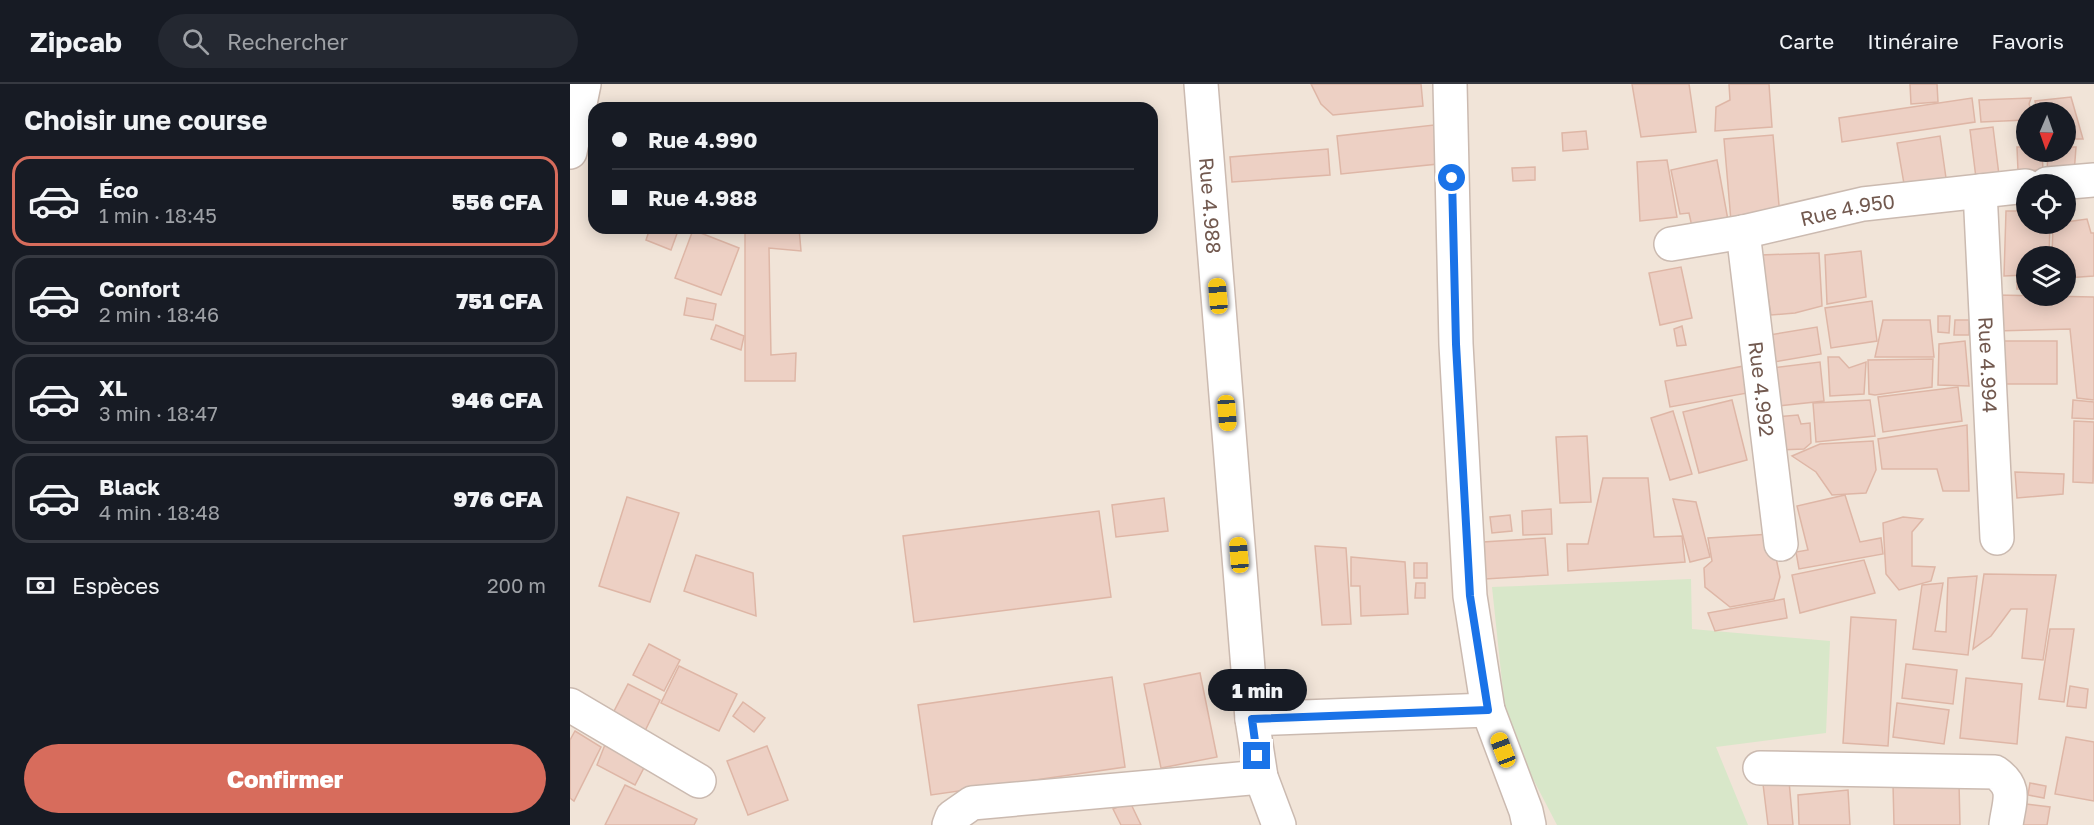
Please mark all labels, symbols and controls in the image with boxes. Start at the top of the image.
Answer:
search box [158,14,578,68]
text: Zipcab [30,25,122,58]
icon: search [179,25,212,58]
text: Rechercher [227,28,348,55]
text: Carte [1779,28,1834,54]
text: Itinéraire [1867,28,1959,54]
text: Favoris [1992,28,2064,54]
north arrow [2016,102,2076,162]
map controls [2016,102,2076,306]
text: Choisir une course [24,104,267,136]
text: Rue 4.990 [648,126,758,153]
street label: Rue 4.988 [1195,156,1227,255]
route start [1438,164,1465,191]
icon: car [27,174,81,228]
button: locate [2016,174,2076,234]
text: Éco [99,176,138,203]
text: Rue 4.988 [648,184,757,211]
text: 556 CFA [452,188,543,215]
street label: Rue 4.950 [1798,189,1896,230]
text: 1 min · 18:45 [99,203,217,227]
button: layers [2016,246,2076,306]
icon: car [27,273,81,327]
text: Confort [99,275,180,302]
car [1207,277,1229,315]
text: 751 CFA [456,287,543,314]
text: 2 min · 18:46 [99,302,219,326]
street label: Rue 4.994 [1974,316,2003,414]
street label: Rue 4.992 [1744,340,1780,438]
icon: car [27,372,81,426]
text: XL [99,374,127,401]
text: 946 CFA [451,386,543,413]
car [1217,394,1237,432]
text: 3 min · 18:47 [99,401,218,425]
icon: car [27,471,81,525]
text: Black [99,473,160,500]
text: 976 CFA [453,485,543,512]
text: 4 min · 18:48 [99,500,220,524]
car [1228,536,1250,574]
icon: cash [24,569,57,602]
text: Espèces [72,572,160,599]
text: 200 m [487,573,546,597]
callout: 1 min [1208,669,1306,711]
text: 1 min [1232,678,1283,702]
car [1488,730,1518,770]
route end [1243,742,1270,769]
button: Confirmer [24,744,546,813]

